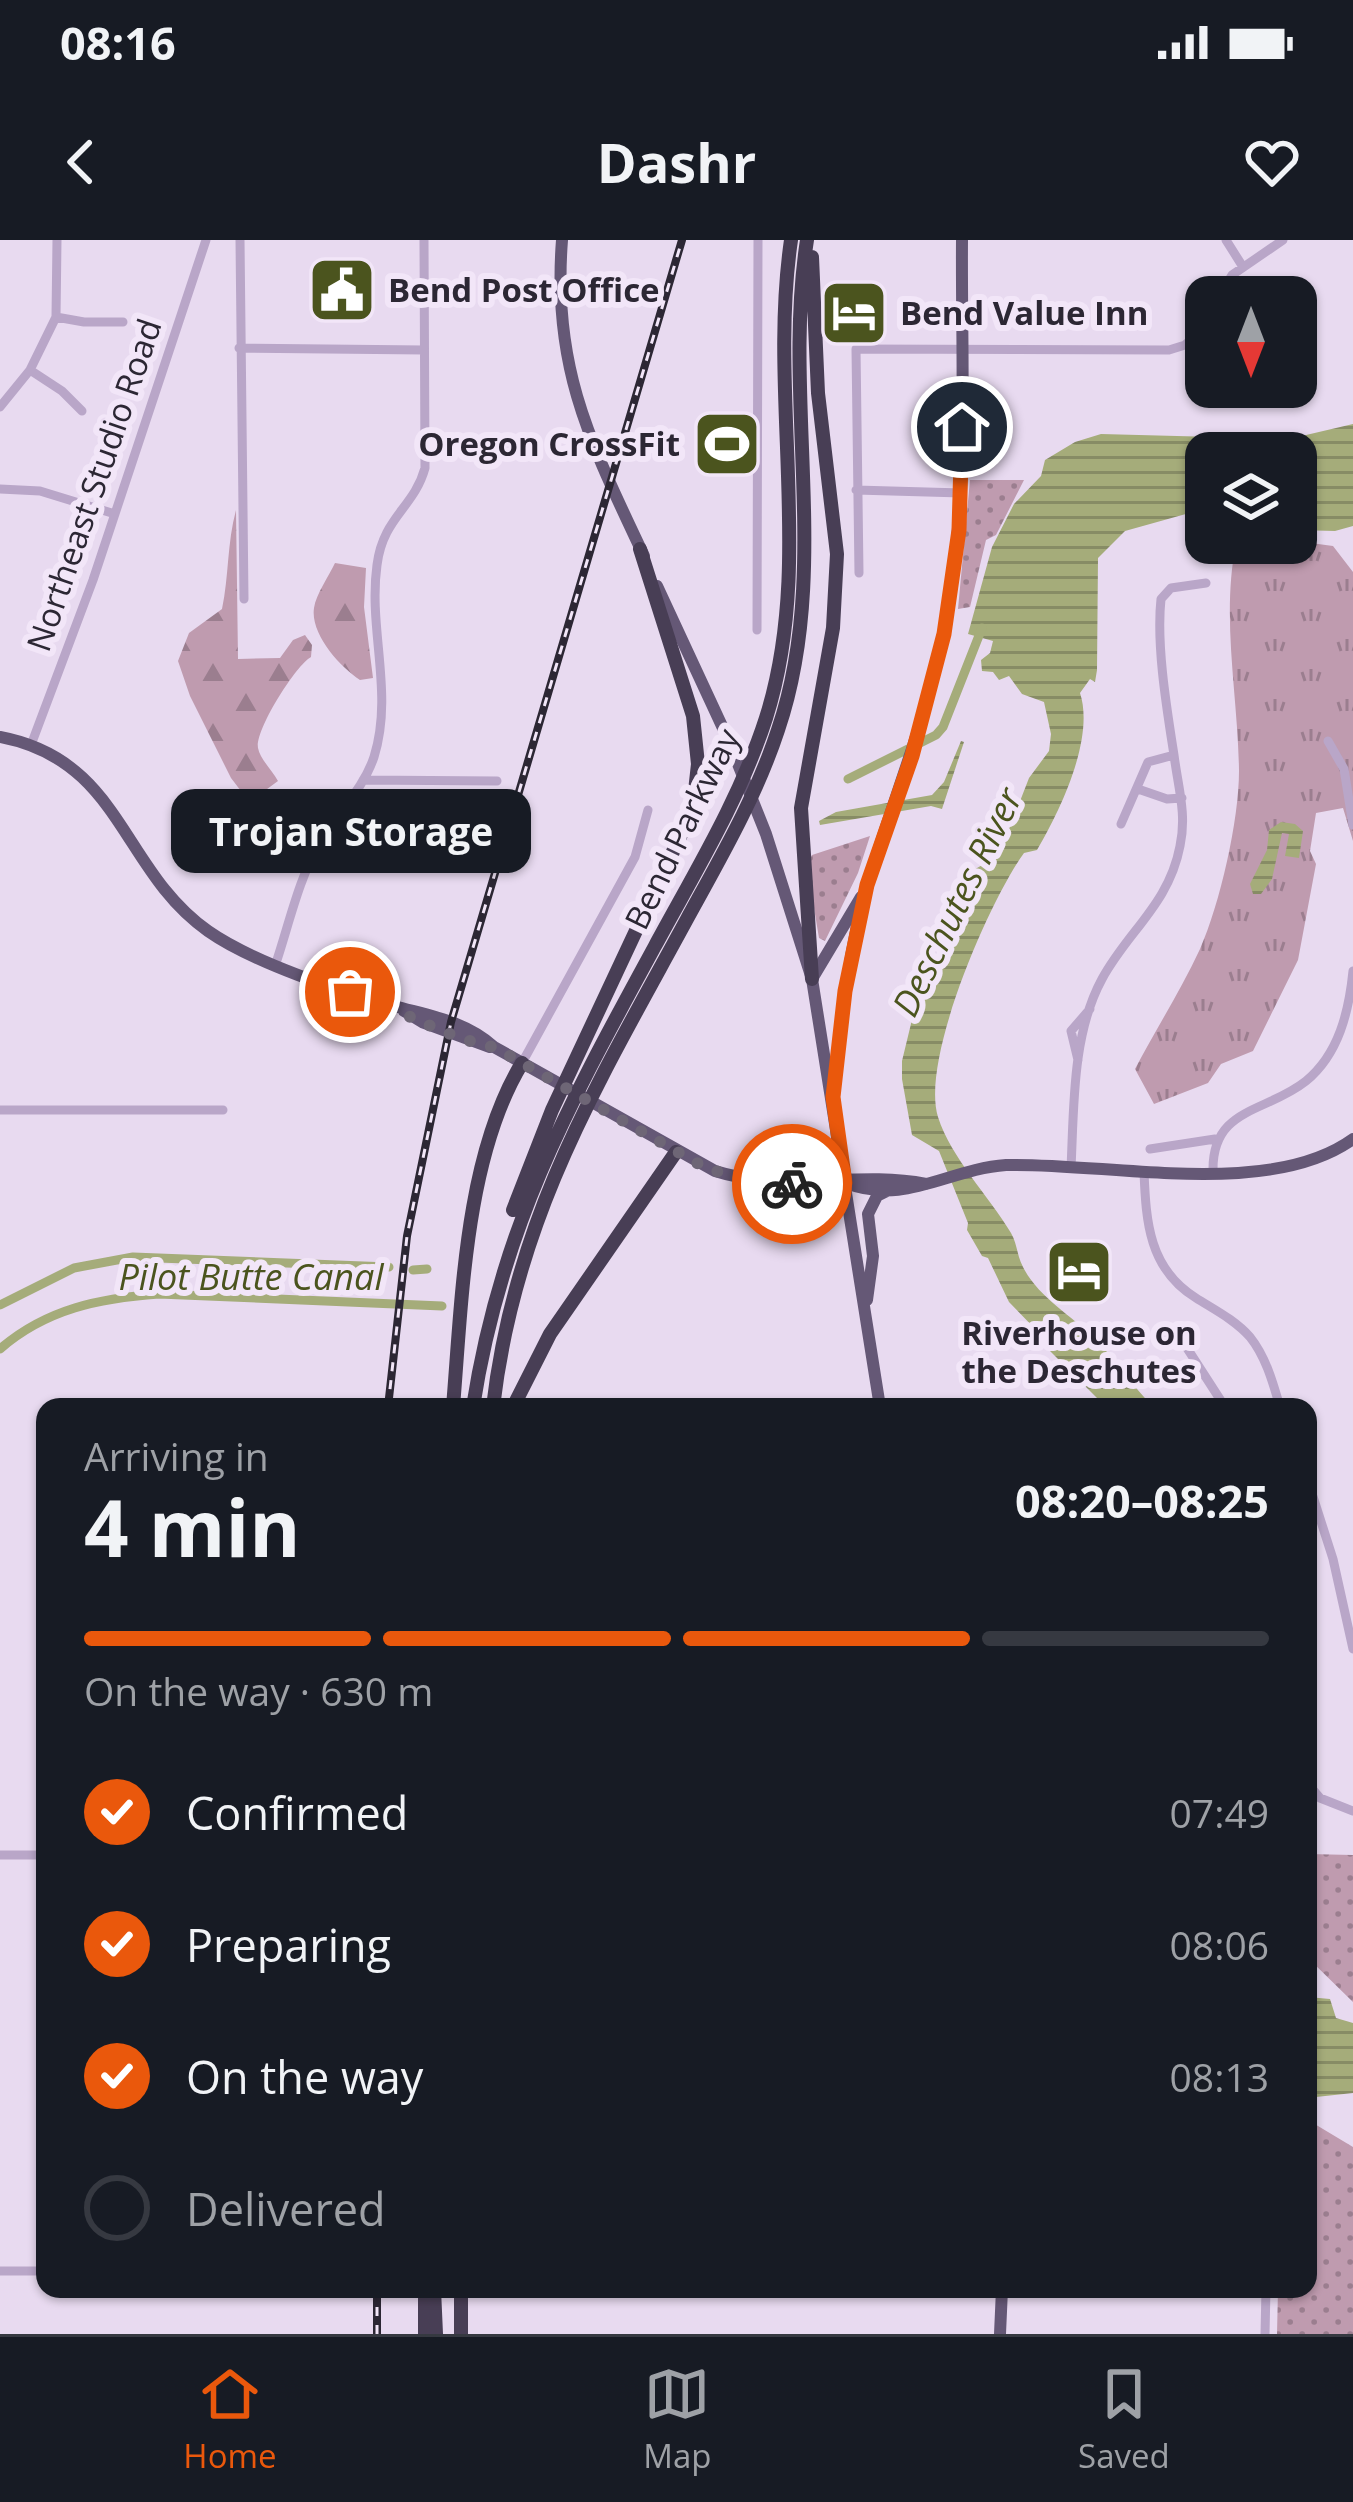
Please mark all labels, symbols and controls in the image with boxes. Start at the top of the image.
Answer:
text: 08:16 [60,12,176,73]
text: Dashr [597,125,756,199]
icon: back [48,129,114,195]
icon: heart [1239,129,1305,195]
public building icon: Bend Post Office [307,255,377,325]
place label: Bend Post Office [388,267,660,312]
north arrow [1185,276,1317,408]
map controls [1185,276,1317,564]
hotel icon: Bend Value Inn [819,278,889,348]
place label: Bend Value Inn [900,290,1148,335]
street label: Northeast Studio Road [15,313,172,657]
pin [911,376,1013,478]
icon: home [929,394,995,460]
sports icon: Oregon CrossFit [692,409,762,479]
place label: Oregon CrossFit [418,421,680,466]
button: layers [1185,432,1317,564]
street label: Bend Parkway [613,720,750,937]
water label: Deschutes River [880,778,1034,1024]
callout: Trojan Storage [170,788,530,872]
text: Trojan Storage [209,804,493,857]
pin [299,941,401,1043]
icon: bag [317,959,383,1025]
courier [732,1124,852,1244]
icon: bike [759,1151,825,1217]
hotel icon: Riverhouse on the Deschutes [1044,1237,1114,1307]
water label: Pilot Butte Canal [118,1252,384,1301]
place label: Riverhouse on the Deschutes [961,1310,1197,1393]
text: Arriving in [84,1429,269,1482]
text: 08:20–08:25 [1015,1470,1269,1531]
text: 4 min [84,1474,301,1580]
text: On the way · 630 m [84,1664,433,1717]
icon: check [84,1779,150,1845]
text: Confirmed [186,1782,408,1843]
text: 07:49 [1170,1786,1269,1839]
icon: check [84,1911,150,1977]
text: Preparing [186,1914,391,1975]
text: 08:06 [1170,1918,1269,1971]
icon: check [84,2043,150,2109]
text: On the way [186,2046,423,2107]
text: 08:13 [1170,2050,1269,2103]
text: Delivered [186,2178,386,2239]
tab: Home [183,2361,277,2478]
tab: Map [643,2361,711,2478]
tab: Saved [1078,2361,1170,2478]

